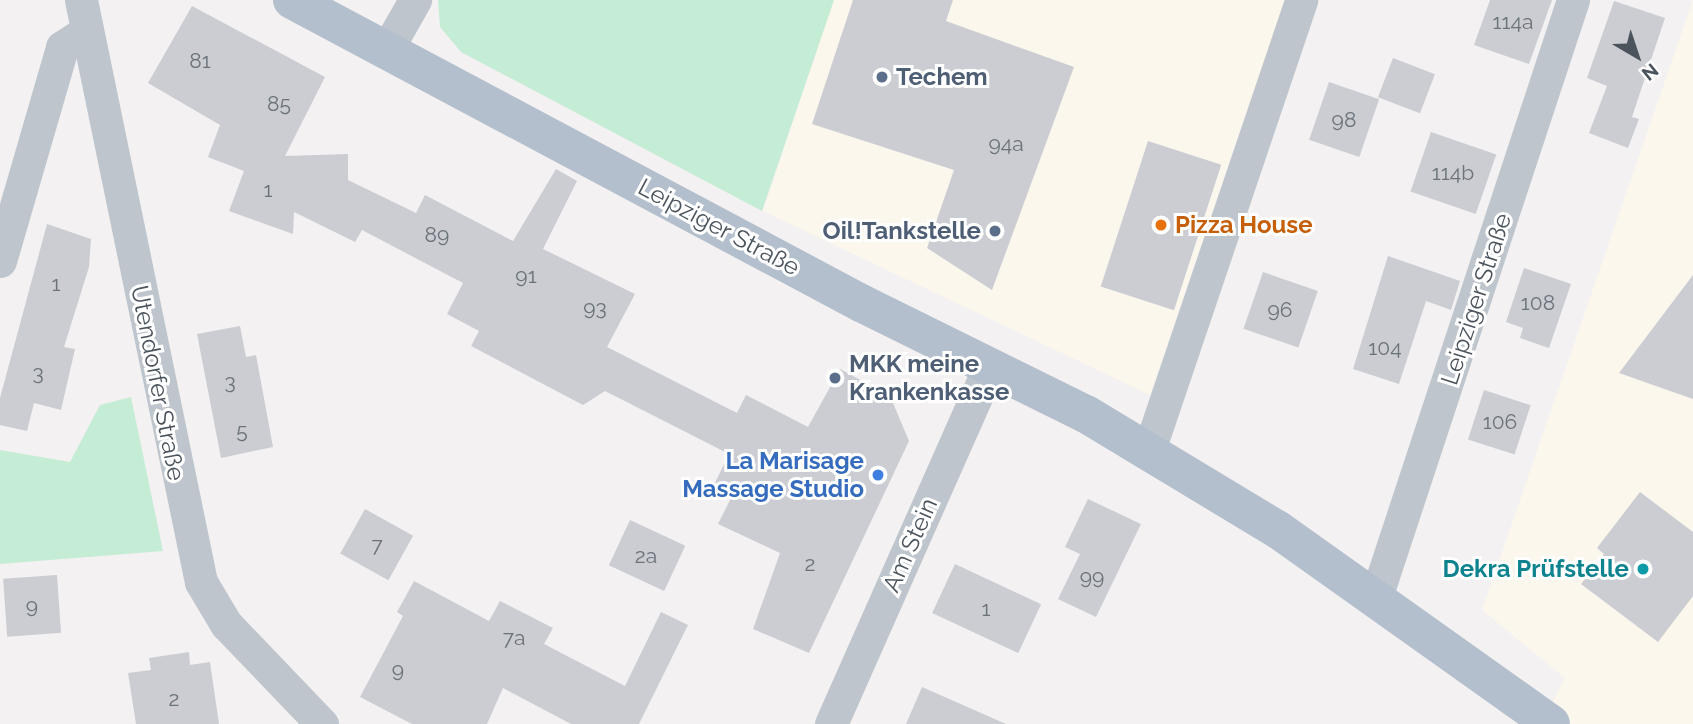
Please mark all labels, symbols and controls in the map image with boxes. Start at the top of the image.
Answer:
house number: 114a [1493,9,1533,35]
north arrow [1602,21,1672,91]
house number: 81 [189,48,211,74]
text: N [1638,59,1663,85]
place label: Techem [896,63,988,91]
marker: Techem [874,69,890,85]
house number: 85 [267,91,291,117]
house number: 98 [1332,107,1356,133]
house number: 94a [988,131,1024,157]
house number: 114b [1432,160,1474,186]
street label: Leipziger Straße [633,172,805,282]
house number: 1 [264,177,272,203]
street label: Leipziger Straße [1435,209,1517,389]
place label: Pizza House [1175,211,1313,239]
place label: Oil!Tankstelle [823,217,981,245]
marker: Pizza House [1153,217,1169,233]
house number: 89 [425,222,449,248]
marker: Oil!Tankstelle [987,223,1003,239]
house number: 91 [515,263,537,289]
house number: 1 [52,271,60,297]
street label: Utendorfer Straße [125,283,191,483]
house number: 108 [1521,290,1555,316]
house number: 93 [583,295,607,321]
house number: 96 [1268,297,1292,323]
house number: 104 [1368,335,1402,361]
place label: MKK meine Krankenkasse [849,350,1009,406]
house number: 3 [32,360,44,386]
house number: 3 [224,369,236,395]
marker: MKK meine Krankenkasse [827,370,843,386]
house number: 106 [1483,409,1517,435]
house number: 5 [236,418,248,444]
place label: La Marisage Massage Studio [682,447,864,503]
marker: La Marisage Massage Studio [870,467,886,483]
street label: Am Stein [877,494,943,596]
house number: 7 [371,532,383,558]
house number: 2a [635,543,657,569]
house number: 2 [805,551,815,577]
place label: Dekra Prüfstelle [1443,555,1629,583]
marker: Dekra Prüfstelle [1635,561,1651,577]
house number: 99 [1080,564,1104,590]
house number: 9 [26,593,38,619]
house number: 1 [982,596,990,622]
house number: 7a [503,625,525,651]
house number: 9 [392,657,404,683]
house number: 2 [169,686,179,712]

